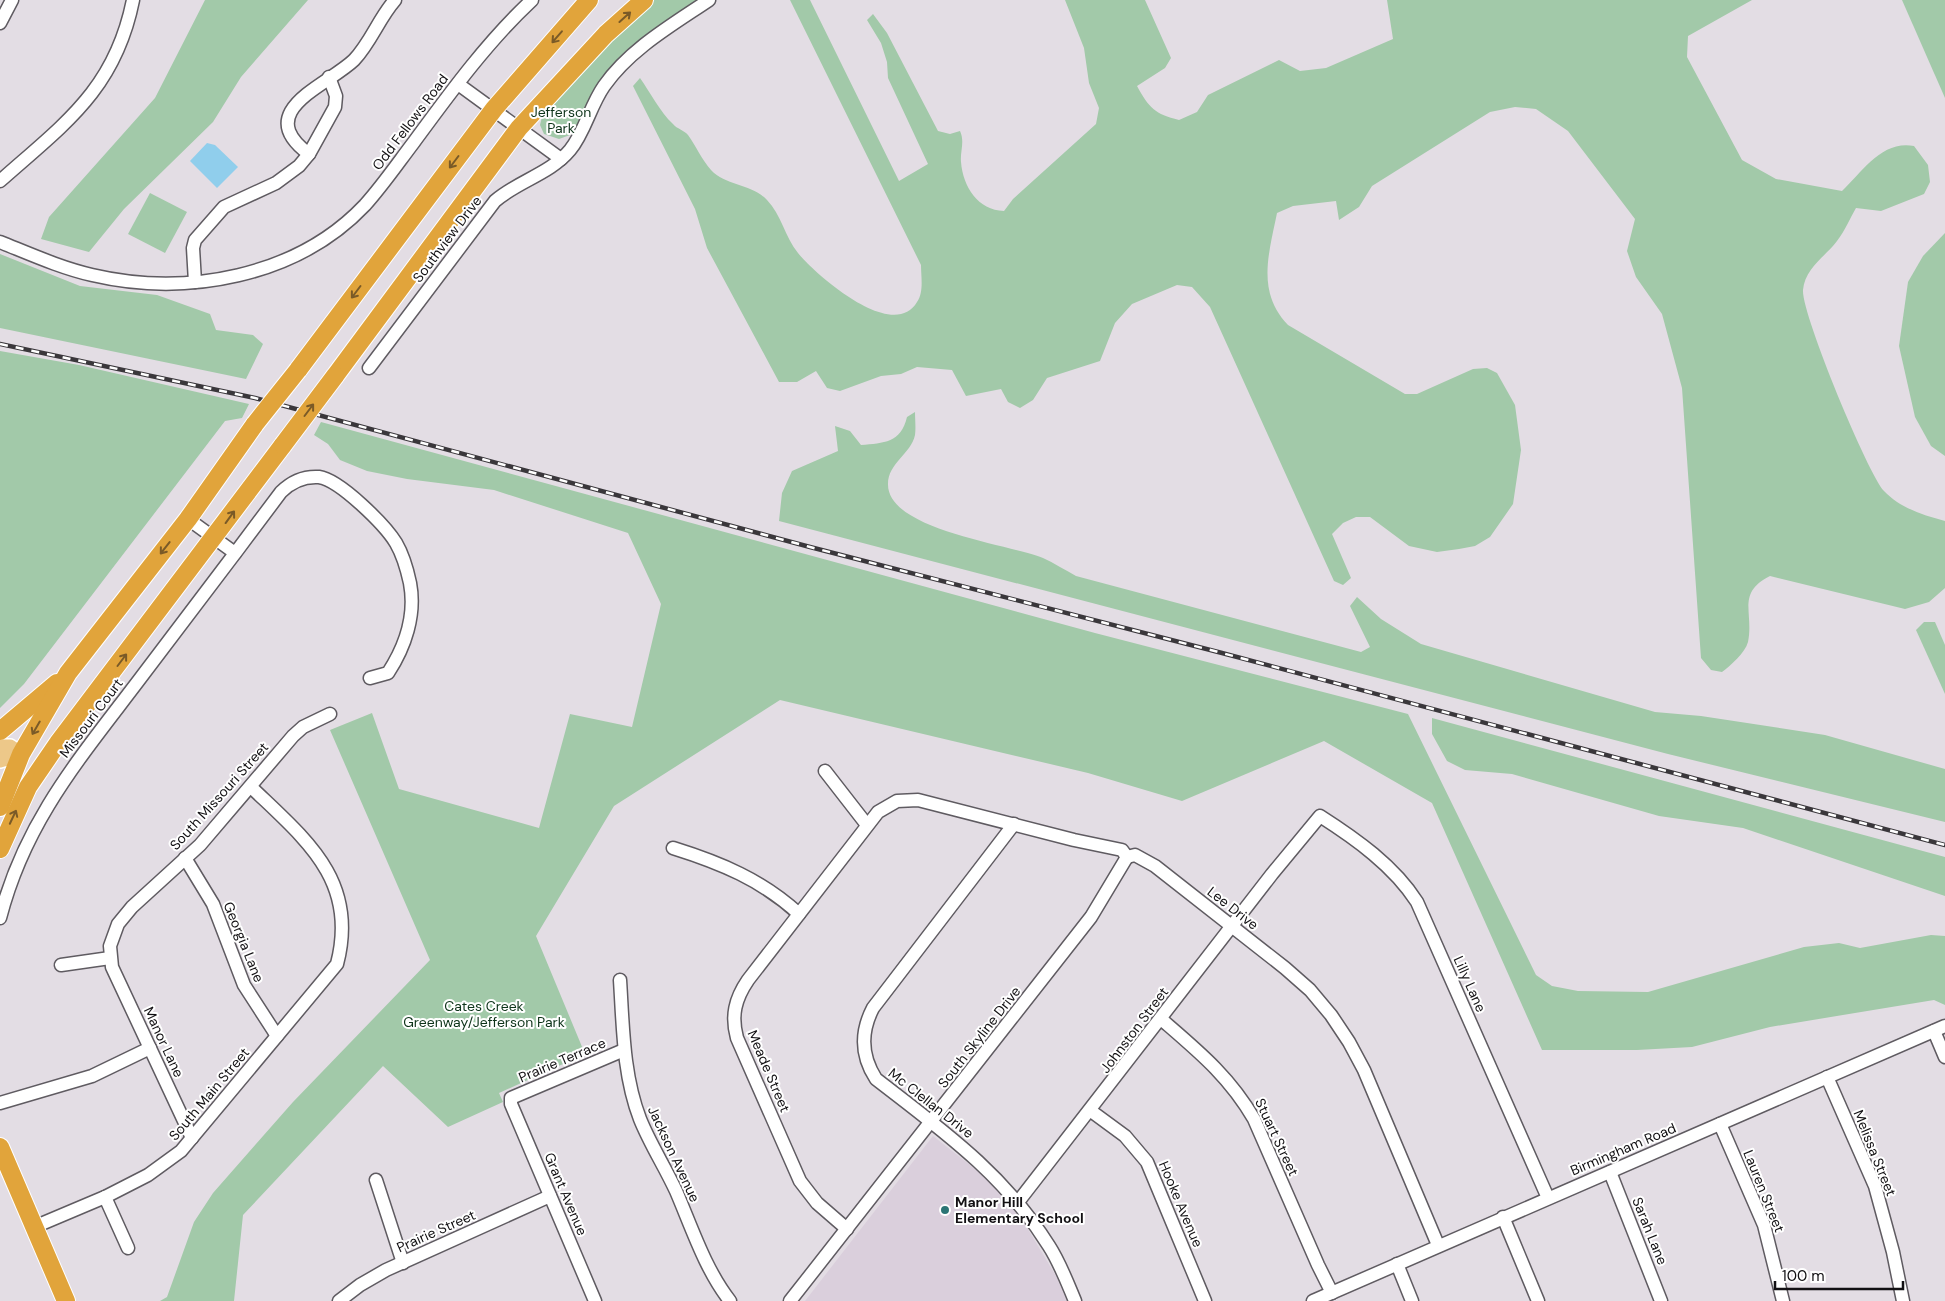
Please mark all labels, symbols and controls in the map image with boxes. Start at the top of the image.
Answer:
one-way arrow [619,11,632,22]
one-way arrow [551,30,562,43]
street label: Odd Fellows Road [368,70,452,174]
park label: Jefferson Park [531,103,591,137]
one-way arrow [448,155,459,168]
street label: Southview Drive [409,192,485,286]
one-way arrow [351,285,361,299]
one-way arrow [304,403,314,417]
one-way arrow [225,510,235,524]
one-way arrow [159,542,170,555]
one-way arrow [116,654,127,667]
street label: Missouri Court [55,675,127,761]
one-way arrow [31,721,41,736]
street label: South Missouri Street [166,738,272,854]
one-way arrow [8,810,18,825]
street label: Lee Drive [1204,882,1262,934]
street label: Georgia Lane [220,899,268,985]
street label: Lilly Lane [1450,953,1490,1015]
street label: South Skyline Drive [934,983,1024,1091]
street label: Johnston Street [1096,983,1172,1077]
park label: Cates Creek Greenway/Jefferson Park [403,997,565,1031]
street label: Manor Lane [140,1004,188,1080]
street label: Meade Street [744,1027,794,1115]
street label: Prairie Terrace [516,1034,608,1086]
street label: South Main Street [165,1044,253,1144]
street label: Mc Clellan Drive [885,1064,977,1142]
street label: Stuart Street [1251,1095,1303,1179]
street label: Jackson Avenue [644,1103,704,1205]
street label: Melissa Street [1850,1107,1900,1199]
street label: Birmingham Road [1567,1119,1679,1179]
street label: Lauren Street [1739,1147,1789,1235]
street label: Grant Avenue [540,1150,592,1238]
street label: Hooke Avenue [1155,1158,1207,1250]
place label: Manor Hill Elementary School [955,1193,1084,1227]
street label: Sarah Lane [1628,1195,1672,1267]
marker: Manor Hill Elementary School [939,1204,951,1216]
street label: Prairie Street [394,1206,478,1256]
scale bar [1775,1258,1902,1290]
text: 100 m [1782,1266,1825,1286]

